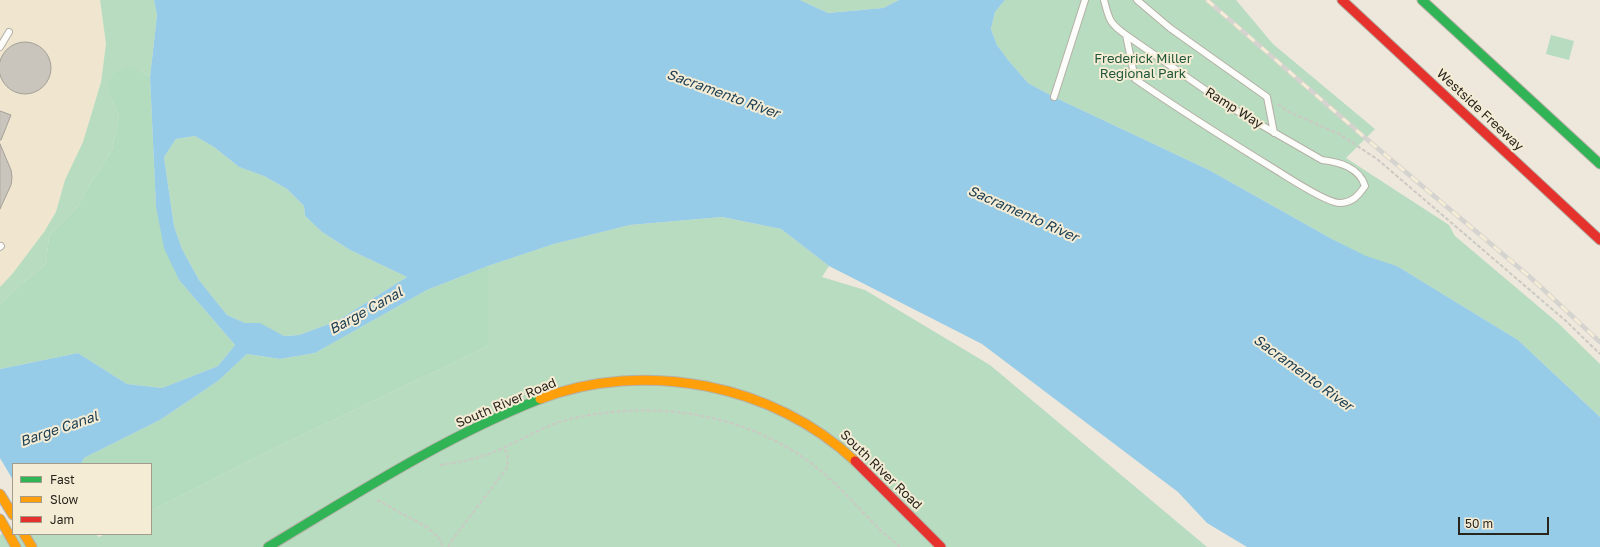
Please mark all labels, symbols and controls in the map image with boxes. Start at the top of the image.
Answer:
park label: Frederick Miller Regional Park [1094,51,1192,82]
water label: Sacramento River [664,66,782,122]
street label: Westside Freeway [1433,66,1527,154]
street label: Ramp Way [1202,84,1266,132]
water label: Sacramento River [965,182,1081,246]
water label: Barge Canal [326,284,406,338]
water label: Sacramento River [1250,331,1356,415]
street label: South River Road [453,375,559,431]
water label: Barge Canal [18,408,100,450]
street label: South River Road [837,427,925,513]
legend [12,463,152,535]
text: Fast [50,472,75,487]
text: Slow [50,492,78,507]
scale bar [1460,509,1551,535]
text: Jam [50,512,74,527]
text: 50 m [1465,516,1493,531]

